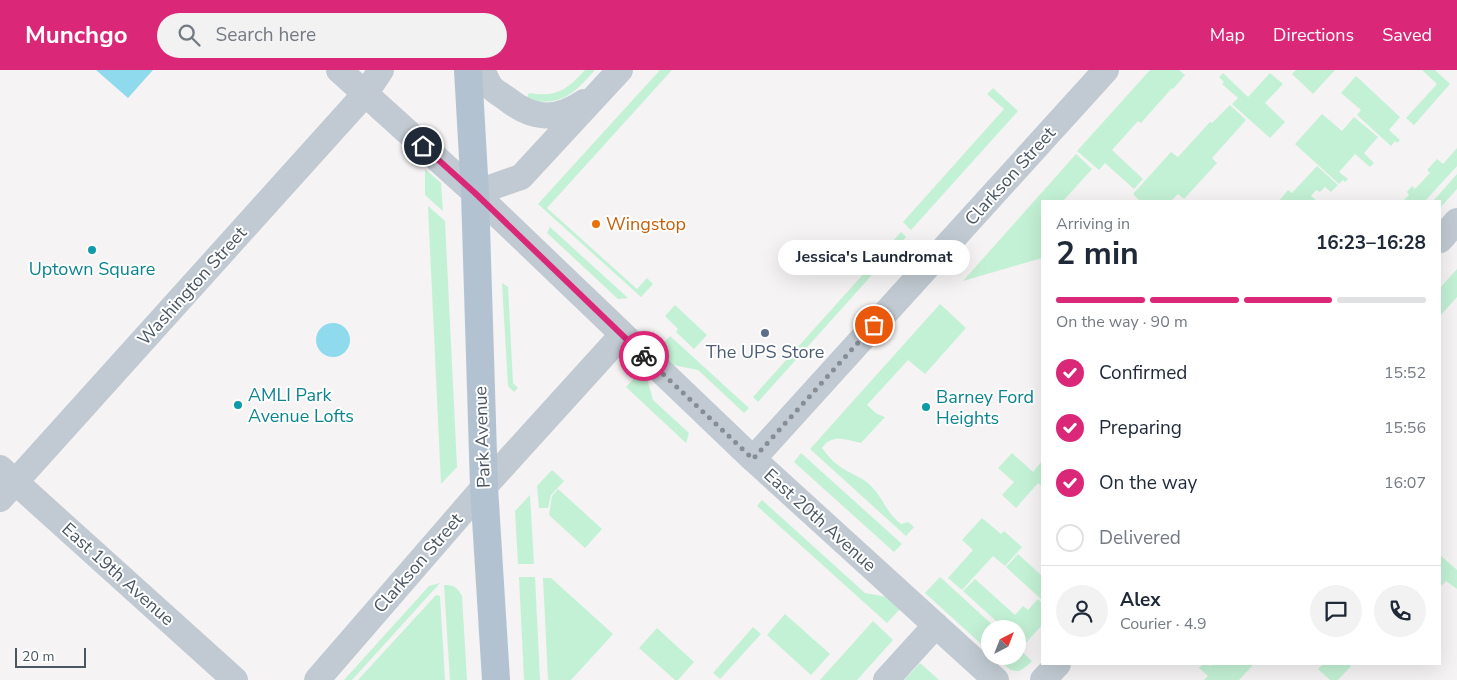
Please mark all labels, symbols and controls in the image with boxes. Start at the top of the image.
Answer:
search box [157,13,507,58]
text: Munchgo [25,19,127,51]
icon: search [175,21,203,49]
text: Search here [215,22,316,48]
text: Map [1210,23,1245,47]
text: Directions [1273,23,1354,47]
text: Saved [1382,23,1432,47]
street label: Clarkson Street [959,121,1061,230]
pin [402,125,444,167]
icon: home [409,132,437,160]
place label: Wingstop [606,212,686,236]
text: Arriving in [1056,213,1130,235]
marker: Wingstop [590,218,602,230]
street label: Washington Street [132,221,252,351]
text: 16:23–16:28 [1316,230,1426,256]
text: 2 min [1056,232,1139,275]
callout: Jessica's Laundromat [778,240,970,275]
marker: Uptown Square [86,244,98,256]
text: Jessica's Laundromat [796,246,952,268]
place label: Uptown Square [29,257,155,281]
pin [853,304,895,346]
icon: bag [860,311,888,339]
text: On the way · 90 m [1056,311,1188,333]
marker: The UPS Store [759,327,771,339]
courier [619,331,669,381]
place label: The UPS Store [706,340,824,364]
icon: bike [630,342,658,370]
icon: check [1056,359,1084,387]
text: Confirmed [1099,360,1187,386]
text: 15:52 [1384,362,1426,384]
place label: AMLI Park Avenue Lofts [248,383,354,428]
place label: Barney Ford Heights [936,385,1034,430]
street label: Park Avenue [468,386,496,488]
marker: AMLI Park Avenue Lofts [232,399,244,411]
marker: Barney Ford Heights [920,401,932,413]
icon: check [1056,414,1084,442]
text: Preparing [1099,415,1182,441]
text: 15:56 [1384,417,1426,439]
street label: East 20th Avenue [759,463,881,577]
icon: check [1056,469,1084,497]
text: On the way [1099,470,1197,496]
text: 16:07 [1384,472,1426,494]
street label: Clarkson Street [368,507,468,618]
street label: East 19th Avenue [57,517,179,631]
text: Delivered [1099,525,1181,551]
button: person [1056,585,1108,637]
button: chat [1310,585,1362,637]
button: phone [1374,585,1426,637]
text: Alex [1120,587,1161,613]
text: Courier · 4.9 [1120,613,1206,635]
north arrow [981,620,1026,665]
map controls [981,620,1026,665]
scale bar [15,645,86,668]
text: 20 m [22,647,54,666]

